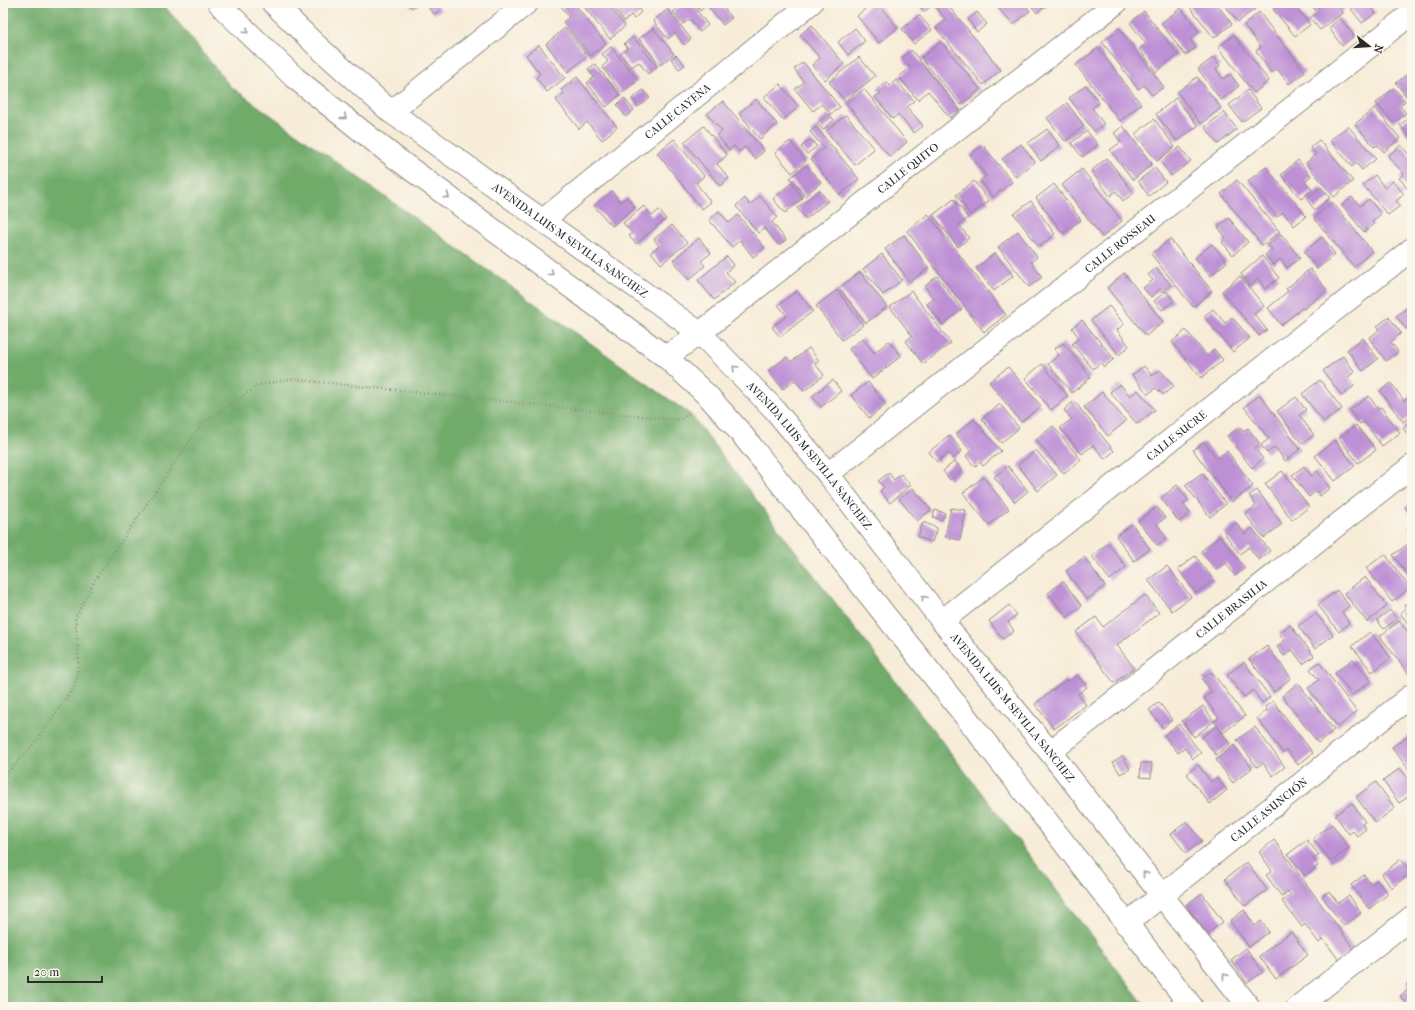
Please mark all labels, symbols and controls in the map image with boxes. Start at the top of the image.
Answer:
one-way arrow [241,26,249,34]
north arrow [1349,26,1389,66]
text: N [1370,43,1386,55]
street label: CALLE CAYENA [642,80,714,142]
one-way arrow [339,112,346,119]
street label: CALLE QUITO [875,140,941,196]
street label: AVENIDA LUIS M SEVILLA SANCHEZ [489,179,651,301]
one-way arrow [442,191,449,198]
street label: CALLE ROSSEAU [1082,211,1158,275]
one-way arrow [547,268,554,275]
one-way arrow [732,365,739,373]
street label: AVENIDA LUIS M SEVILLA SANCHEZ [744,378,875,532]
street label: CALLE SUCRE [1144,407,1209,463]
street label: CALLE BRASILIA [1193,576,1270,641]
one-way arrow [921,595,928,602]
street label: AVENIDA LUIS M SEVILLA SANCHEZ [947,630,1078,785]
street label: CALLE ASUNCIÓN [1228,774,1311,844]
one-way arrow [1142,872,1149,879]
scale bar [28,958,102,984]
text: 20 m [34,965,59,979]
one-way arrow [1223,974,1230,981]

